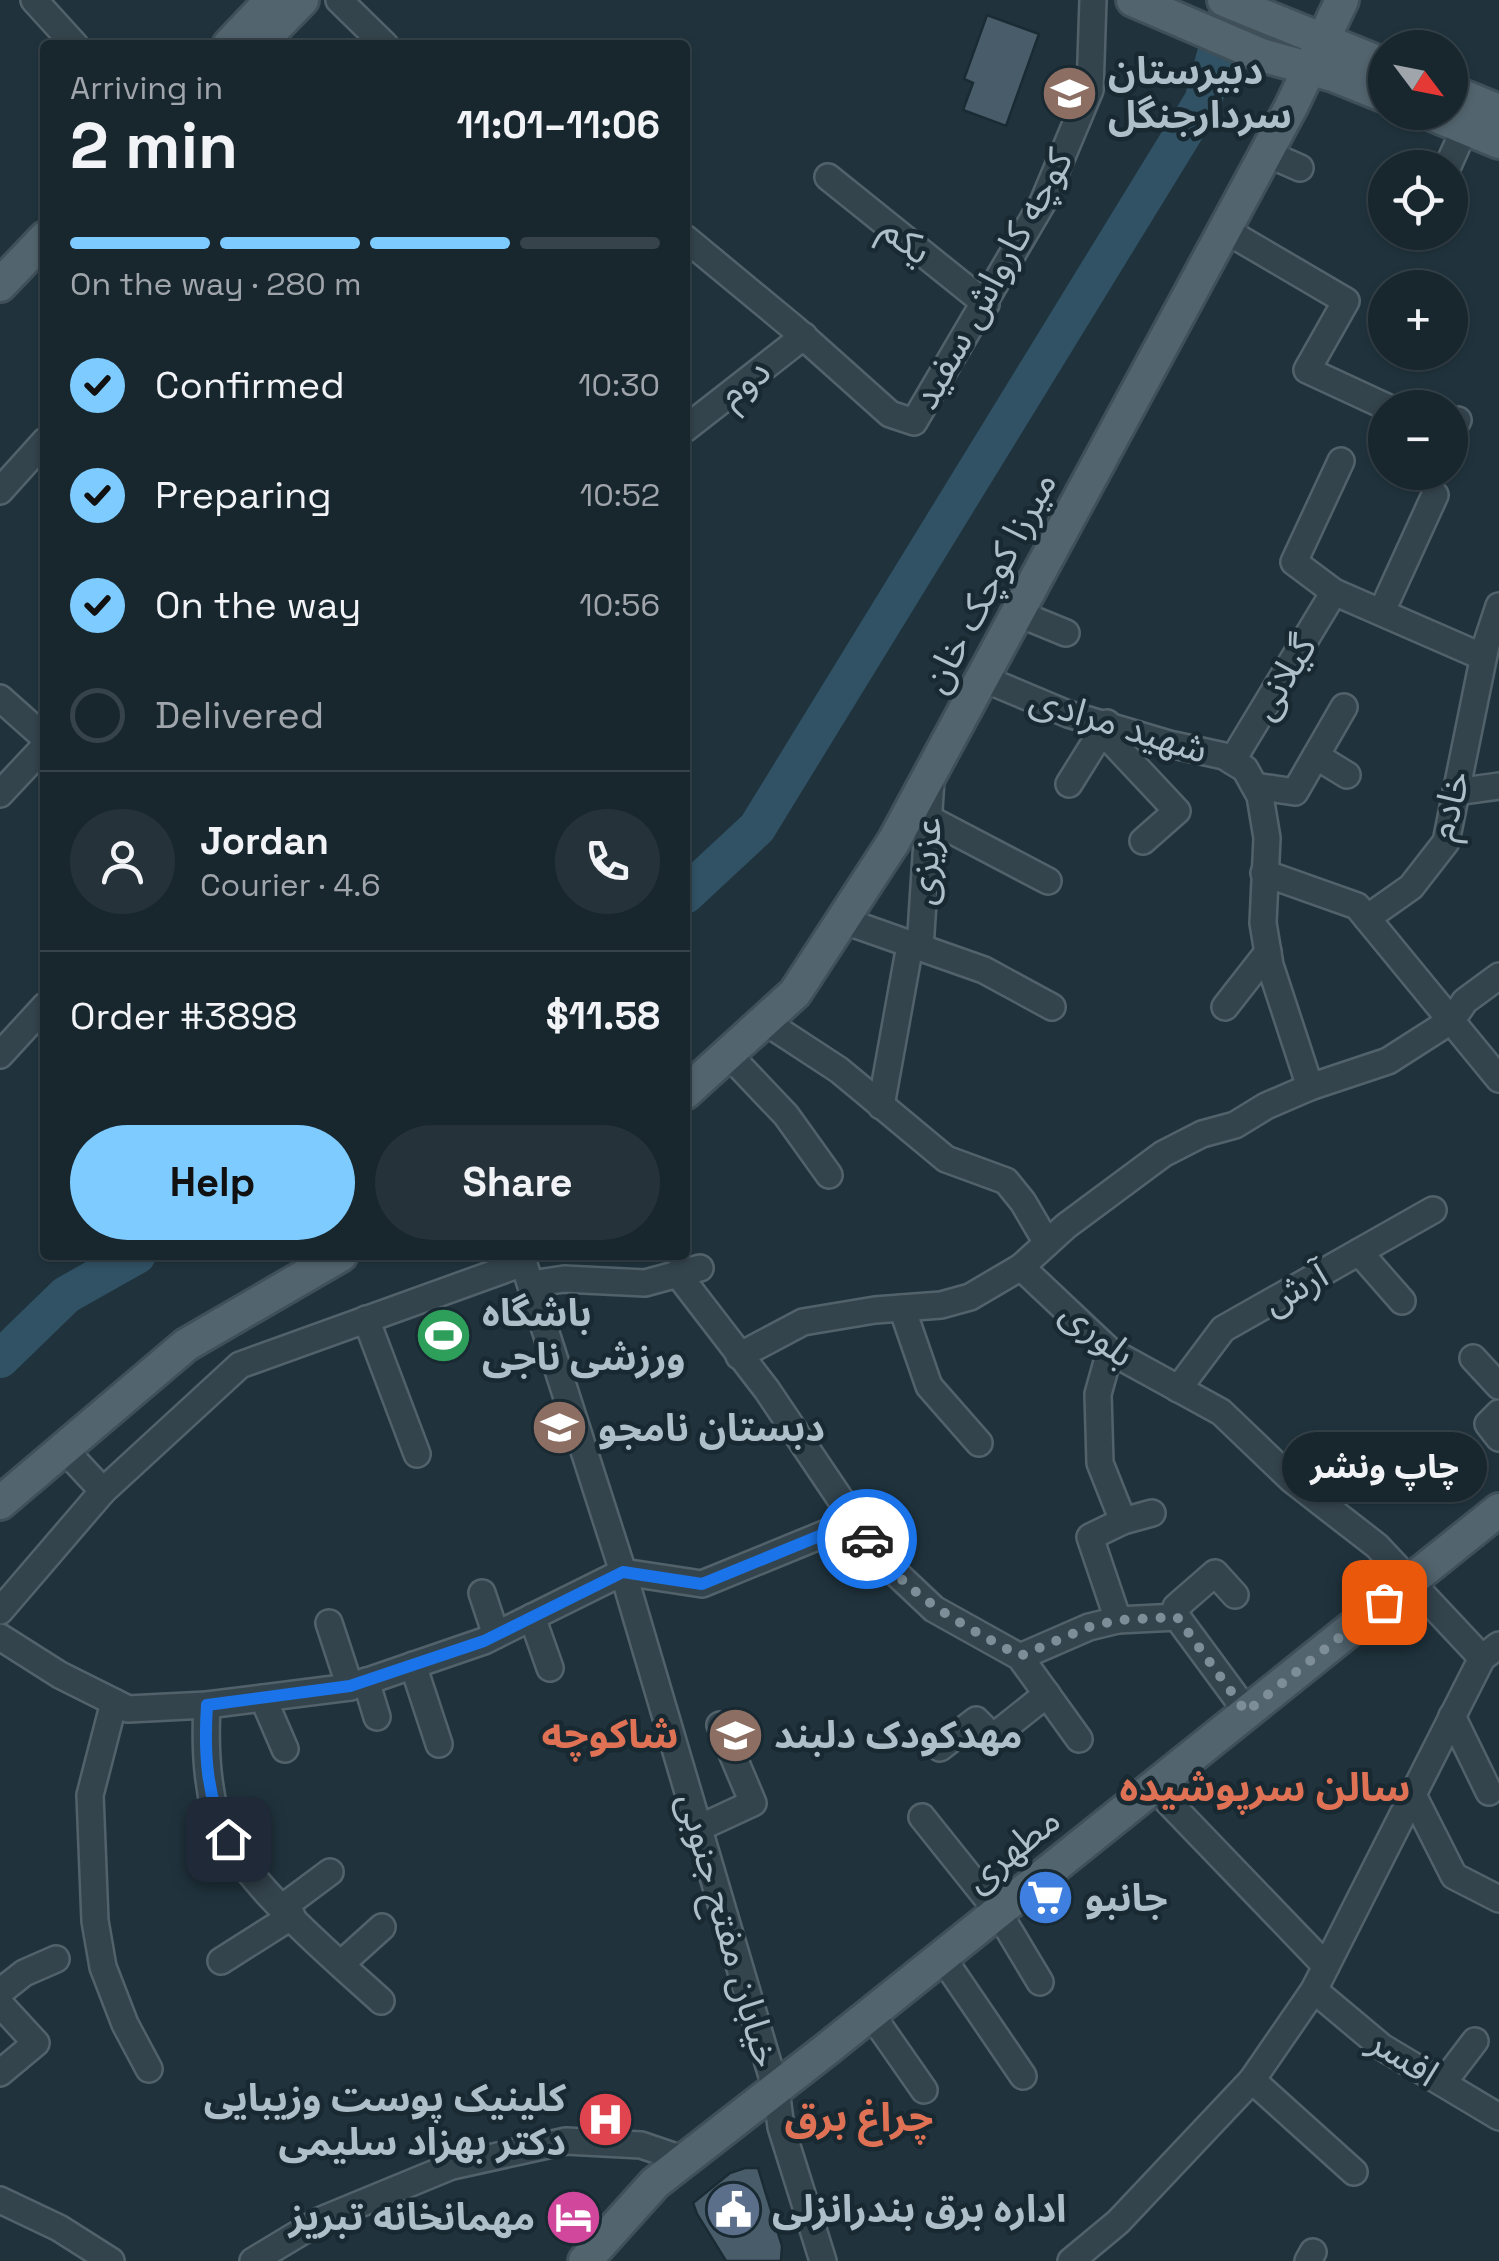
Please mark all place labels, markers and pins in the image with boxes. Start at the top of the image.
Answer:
place label: دبیرستان سردارجنگل [1108,47,1292,139]
school or university icon: دبیرستان سردارجنگل [1039,63,1099,123]
place label: باشگاه ورزشی ناجی [482,1289,685,1381]
sports icon: باشگاه ورزشی ناجی [413,1305,473,1365]
school or university icon: دبستان نامجو [529,1398,589,1458]
place label: دبستان نامجو [598,1404,825,1452]
callout: چاپ ونشر [1282,1432,1486,1502]
pin [1342,1560,1427,1645]
school or university icon: مهدکودک دلبند [705,1705,765,1765]
place label: مهدکودک دلبند [774,1711,1022,1759]
pin [186,1797,271,1882]
supermarket icon: جانبو [1016,1868,1076,1928]
place label: جانبو [1085,1874,1168,1922]
place label: کلینیک پوست وزیبایی دکتر بهزاد سلیمی [204,2074,567,2166]
hospital icon: کلینیک پوست وزیبایی دکتر بهزاد سلیمی [575,2090,635,2150]
public building icon: اداره برق بندرانزلی [703,2179,763,2239]
place label: اداره برق بندرانزلی [772,2185,1066,2233]
hotel icon: مهمانخانه تبریز [544,2187,604,2247]
place label: مهمانخانه تبریز [287,2193,535,2241]

